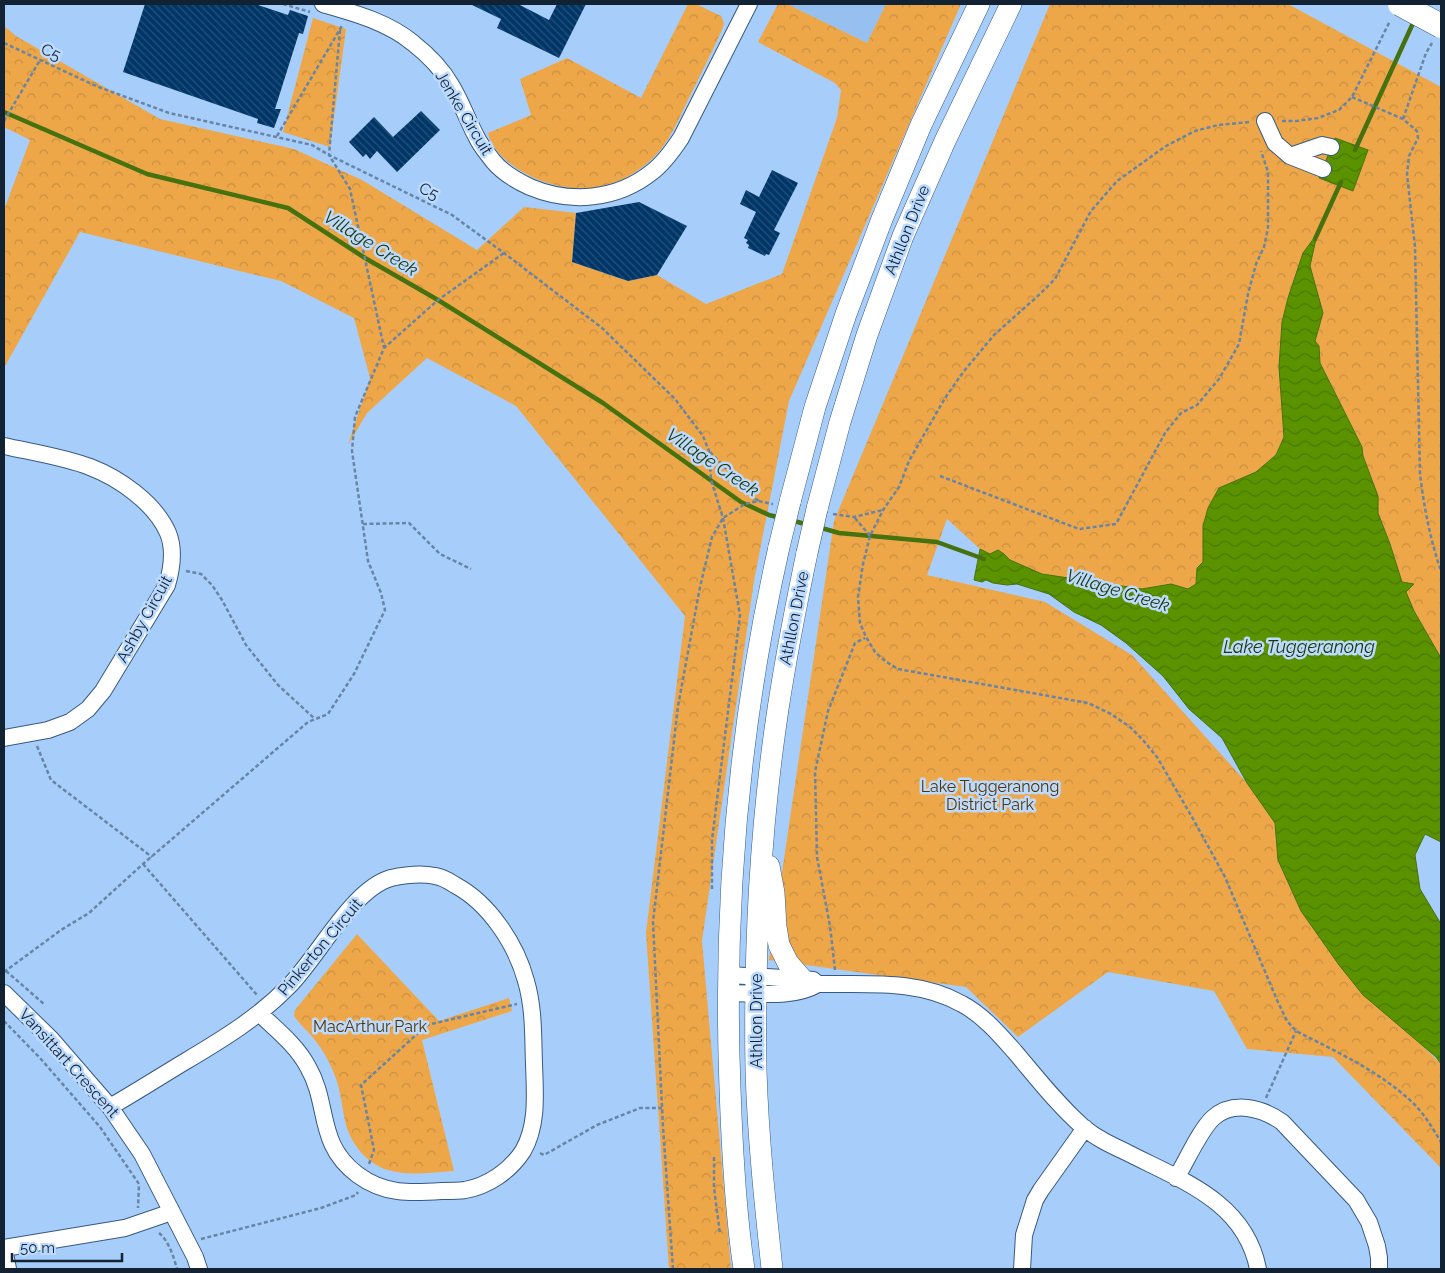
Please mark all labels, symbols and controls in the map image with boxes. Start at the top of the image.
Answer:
street label: C5 [38,39,64,65]
street label: Jenke Circuit [431,67,497,159]
street label: C5 [416,178,442,204]
street label: Athllon Drive [880,182,934,278]
water label: Village Creek [320,206,422,280]
water label: Village Creek [663,423,764,501]
water label: Village Creek [1064,564,1173,616]
street label: Athllon Drive [776,570,812,666]
street label: Ashby Circuit [112,572,176,666]
water label: Lake Tuggeranong [1223,636,1375,657]
park label: Lake Tuggeranong District Park [921,777,1059,814]
street label: Pinkerton Circuit [274,894,367,999]
street label: Athllon Drive [747,974,766,1068]
street label: Vansittart Crescent [15,1005,123,1122]
park label: MacArthur Park [313,1017,428,1036]
scale bar [12,1230,122,1262]
text: 50 m [20,1239,55,1257]

